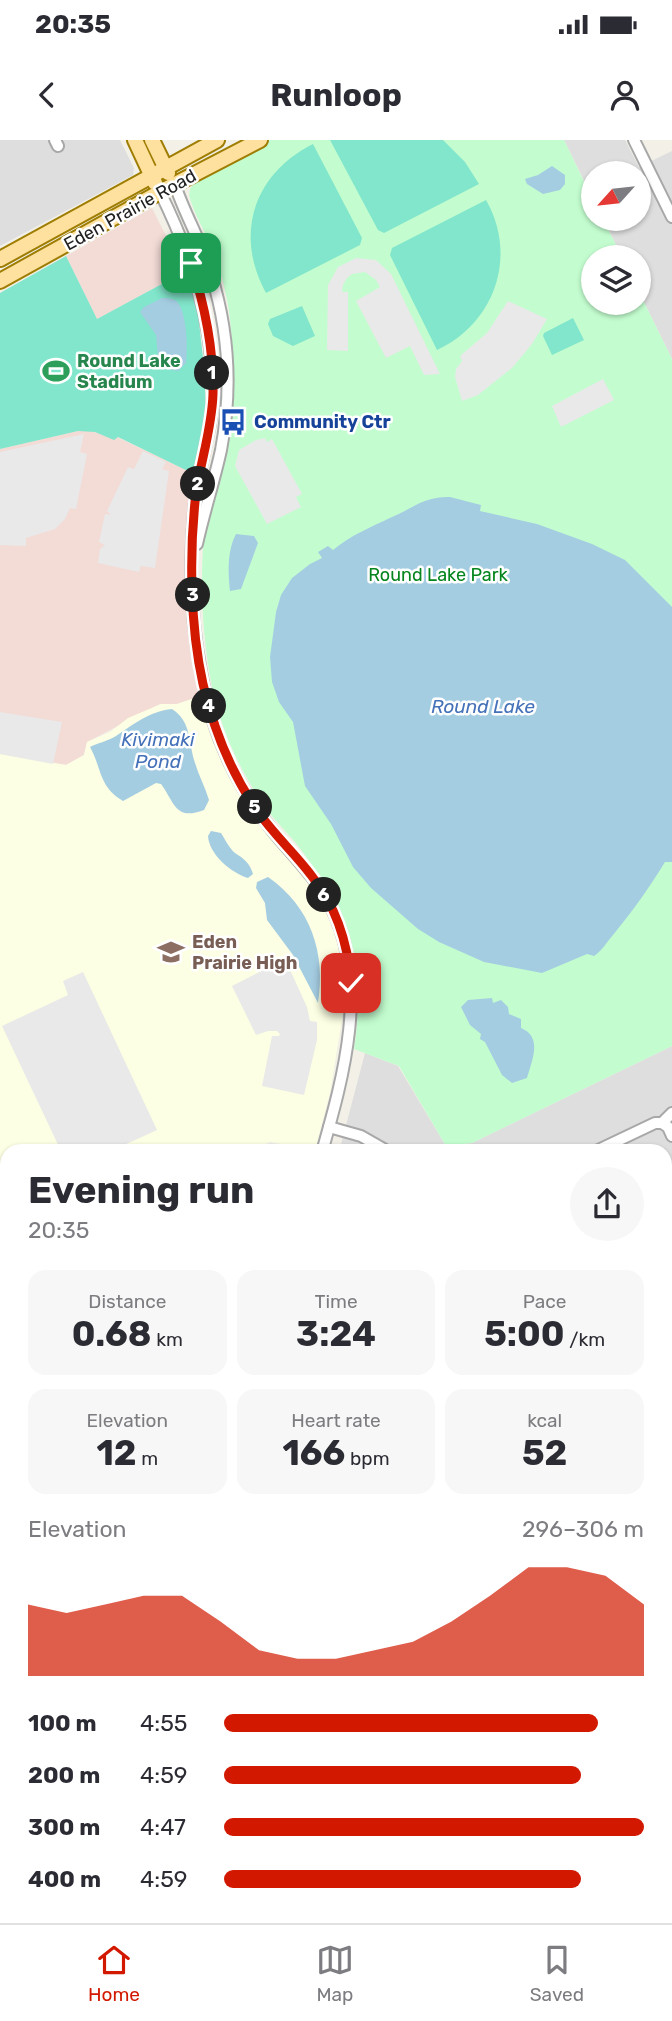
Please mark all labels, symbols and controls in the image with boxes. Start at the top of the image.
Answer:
text: 20:35 [35,9,111,40]
icon: back [28,76,66,114]
text: Runloop [270,76,402,114]
icon: person [606,76,644,114]
north arrow [581,161,651,231]
map controls [581,161,651,315]
street label: Eden Prairie Road [60,165,200,255]
pin [161,233,221,293]
icon: arrive [172,244,210,282]
button: layers [581,245,651,315]
place label: Round Lake Stadium [77,350,181,393]
sports icon: Round Lake Stadium [41,356,71,386]
pin: 1 [194,356,230,390]
text: 1 [207,361,216,384]
bus stop icon: Community Ctr [218,407,248,437]
place label: Community Ctr [254,411,391,433]
pin: 2 [180,466,216,502]
text: 2 [191,472,204,495]
park label: Round Lake Park [368,564,509,586]
pin: 3 [176,578,210,612]
text: 3 [186,583,199,606]
pin: 4 [192,688,227,724]
text: 4 [202,694,215,717]
water label: Round Lake [431,695,535,718]
water label: Kivimaki Pond [121,728,195,773]
pin: 5 [238,790,272,824]
text: 5 [248,795,261,818]
pin: 6 [306,878,342,912]
text: 6 [317,883,330,906]
place label: Eden Prairie High [192,931,297,974]
school or university icon: Eden Prairie High [156,937,186,967]
pin [321,953,381,1013]
icon: check [332,964,370,1002]
text: Evening run [28,1167,254,1213]
button: share [570,1167,644,1241]
text: 20:35 [28,1216,89,1244]
text: Distance [88,1290,166,1313]
text: Time [314,1290,358,1313]
text: Pace [523,1290,566,1313]
text: 0.68 [72,1313,152,1355]
text: 3:24 [296,1313,376,1355]
text: 5:00 [484,1313,565,1355]
text: km [152,1328,183,1351]
text: /km [565,1328,605,1351]
text: Elevation [87,1409,168,1432]
text: Heart rate [291,1409,381,1432]
text: kcal [527,1409,562,1432]
text: 12 [96,1432,137,1474]
text: 166 [282,1432,345,1474]
text: 52 [522,1432,567,1474]
text: m [137,1447,158,1470]
text: bpm [345,1447,390,1470]
text: Elevation [28,1515,127,1543]
text: 296–306 m [522,1515,644,1543]
text: 100 m [28,1709,97,1737]
text: 4:55 [140,1709,188,1737]
text: 200 m [28,1761,100,1789]
text: 4:59 [140,1761,187,1789]
text: 300 m [28,1813,100,1841]
text: 4:47 [140,1813,186,1841]
text: 400 m [28,1865,101,1893]
text: 4:59 [140,1865,187,1893]
tab: Home [88,1941,140,2006]
tab: Map [316,1941,354,2006]
tab: Saved [530,1941,584,2006]

